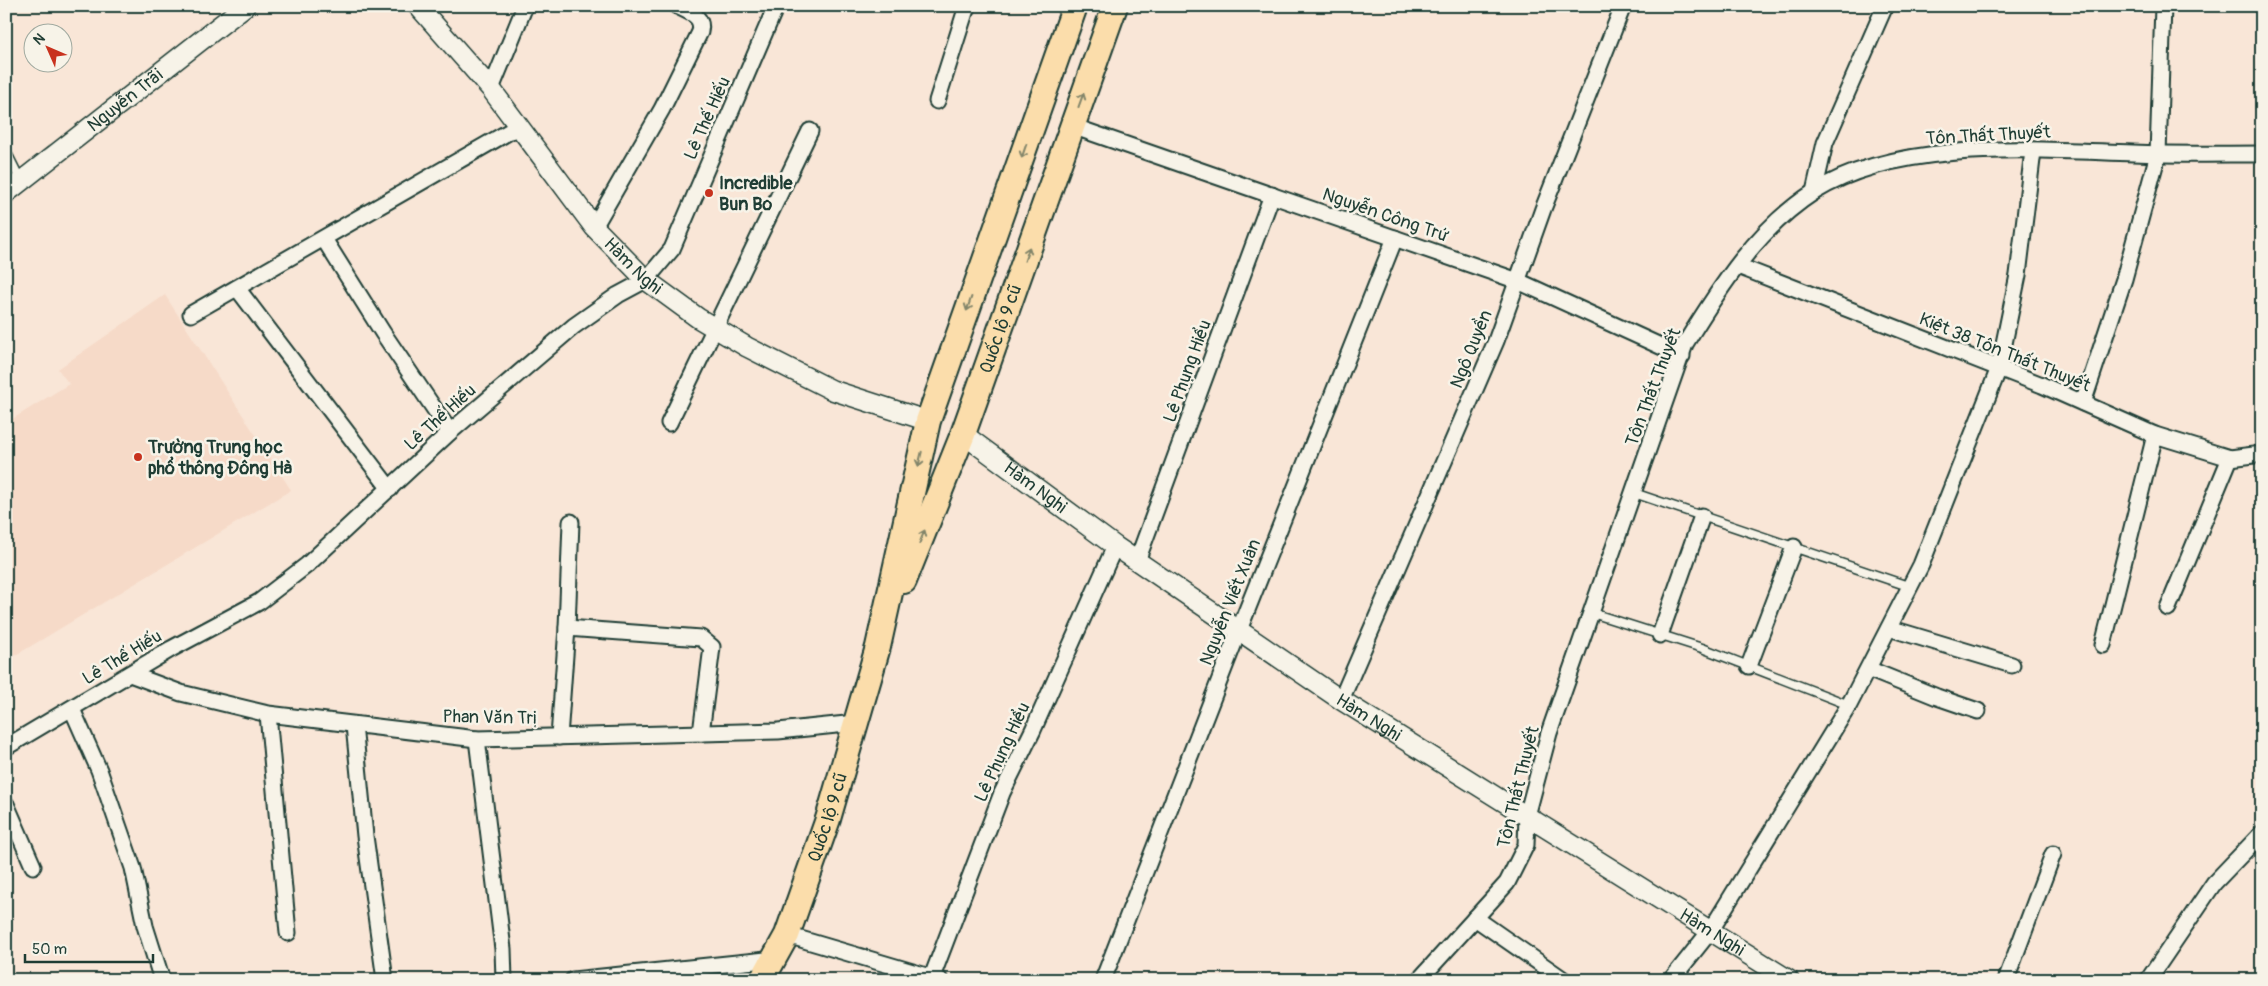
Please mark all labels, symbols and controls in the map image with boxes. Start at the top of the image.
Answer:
north arrow [22,22,72,72]
text: N [30,30,49,49]
street label: Nguyễn Trãi [83,64,168,137]
street label: Lê Thế Hiếu [679,73,736,163]
one-way arrow [1077,93,1086,109]
street label: Tôn Thất Thuyết [1925,121,2052,150]
one-way arrow [1018,143,1028,159]
place label: Incredible Bun Bo [719,172,793,216]
street label: Nguyễn Công Trứ [1319,183,1452,248]
marker: Incredible Bun Bo [703,187,715,199]
street label: Hàm Nghi [599,233,667,300]
one-way arrow [1023,246,1032,262]
street label: Quốc lộ 9 cũ [974,281,1027,377]
one-way arrow [964,296,973,312]
street label: Ngô Quyền [1445,307,1498,392]
street label: Kiệt 38 Tôn Thất Thuyết [1916,308,2094,398]
street label: Lê Phụng Hiểu [1158,317,1217,426]
street label: Tôn Thất Thuyết [1620,324,1687,450]
street label: Lê Thế Hiếu [400,379,481,456]
place label: Trường Trung học phổ thông Đông Hà [147,436,293,480]
one-way arrow [915,450,924,466]
marker: Trường Trung học phổ thông Đông Hà [132,451,144,463]
street label: Hàm Nghi [999,457,1071,519]
one-way arrow [918,530,927,545]
street label: Nguyễn Viết Xuân [1195,536,1266,669]
street label: Lê Thế Hiếu [78,625,166,690]
street label: Hàm Nghi [1332,689,1405,747]
street label: Lê Phụng Hiểu [969,699,1036,806]
street label: Phan Văn Trị [442,705,538,730]
street label: Tôn Thất Thuyết [1492,723,1545,850]
street label: Quốc lộ 9 cũ [803,770,853,865]
street label: Hàm Nghi [1675,903,1749,961]
scale bar [25,931,152,963]
text: 50 m [32,940,67,959]

